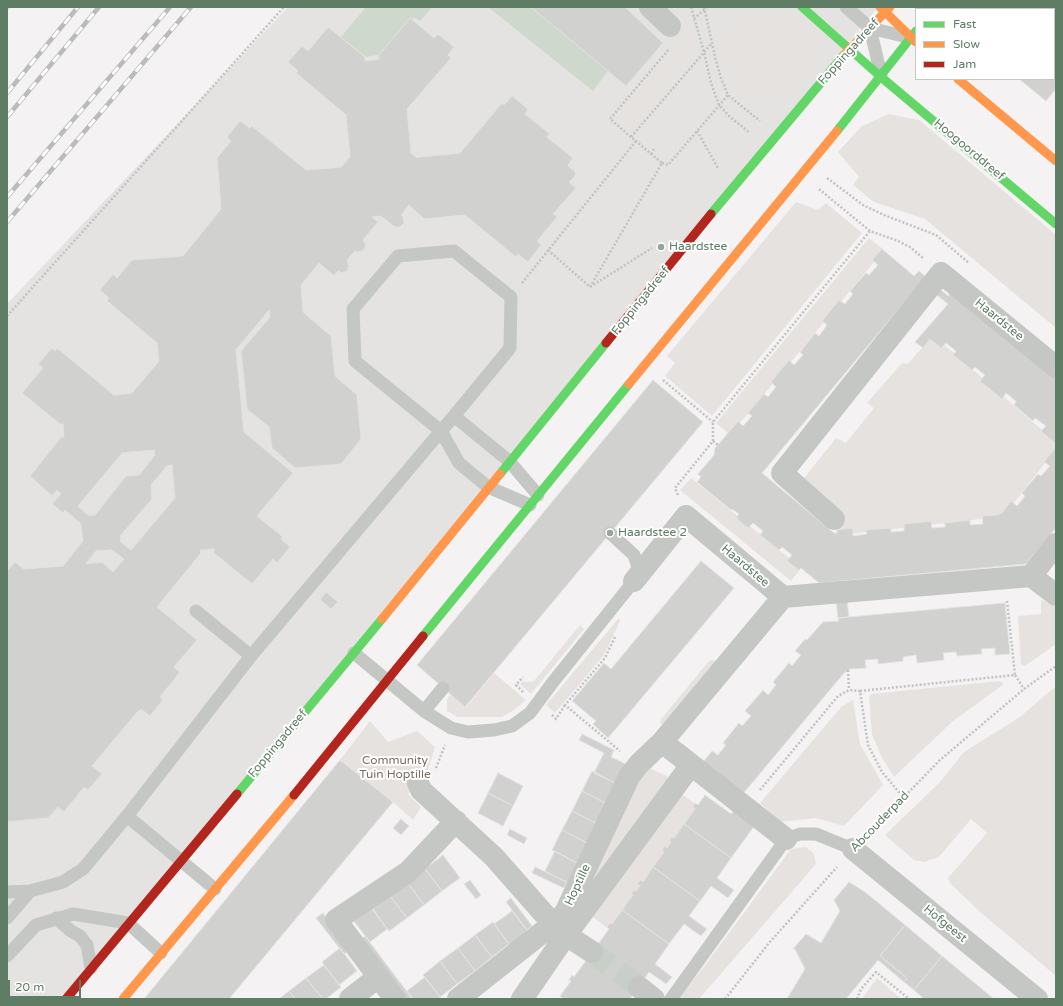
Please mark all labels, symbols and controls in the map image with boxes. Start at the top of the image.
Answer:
legend [915,8,1055,80]
street label: Foppingadreef [816,16,882,88]
text: Fast [953,17,976,31]
text: Slow [953,37,980,51]
text: Jam [953,57,976,71]
street label: Hoogoorddreef [931,116,1007,184]
place label: Haardstee [669,240,727,254]
marker: Haardstee [656,242,666,252]
street label: Foppingadreef [609,264,673,338]
street label: Haardstee [972,296,1026,344]
place label: Haardstee 2 [618,526,687,540]
marker: Haardstee 2 [605,528,615,538]
street label: Haardstee [718,542,772,590]
street label: Foppingadreef [245,707,311,781]
park label: Community Tuin Hoptille [359,754,431,782]
street label: Abcouderpad [848,789,912,855]
street label: Hoptille [562,862,594,908]
street label: Hofgeest [920,902,970,946]
scale bar [10,972,83,998]
text: 20 m [15,980,44,994]

